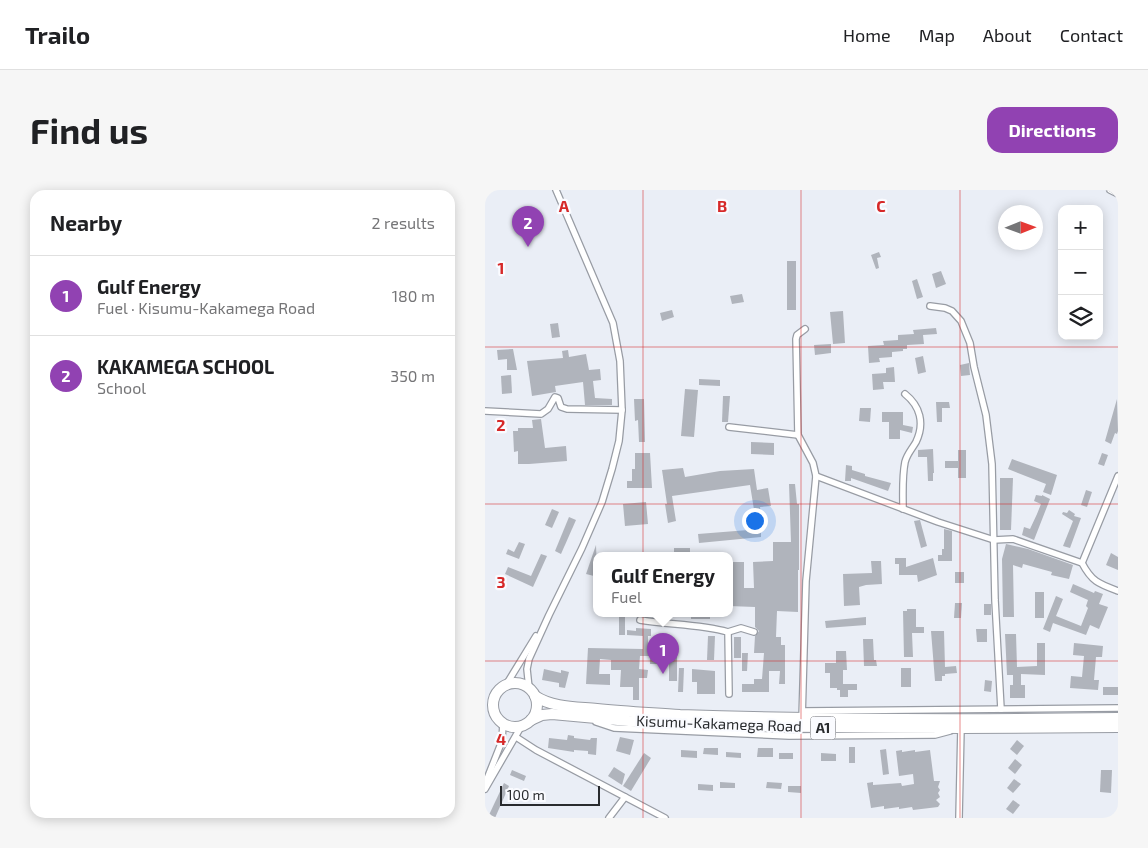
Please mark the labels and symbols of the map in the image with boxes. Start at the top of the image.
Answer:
text: A [559,196,570,215]
text: B [717,196,727,215]
text: C [876,196,886,215]
north arrow [998,205,1043,250]
pin: 2 [512,206,544,247]
text: 1 [498,258,504,277]
text: 2 [496,415,506,434]
your location [742,508,768,534]
text: 3 [496,572,506,591]
pin: 1 [647,633,679,674]
street label: Kisumu-Kakamega Road [636,711,802,735]
road number: A1 [811,716,835,740]
text: 4 [496,729,506,748]
scale bar [500,783,600,806]

